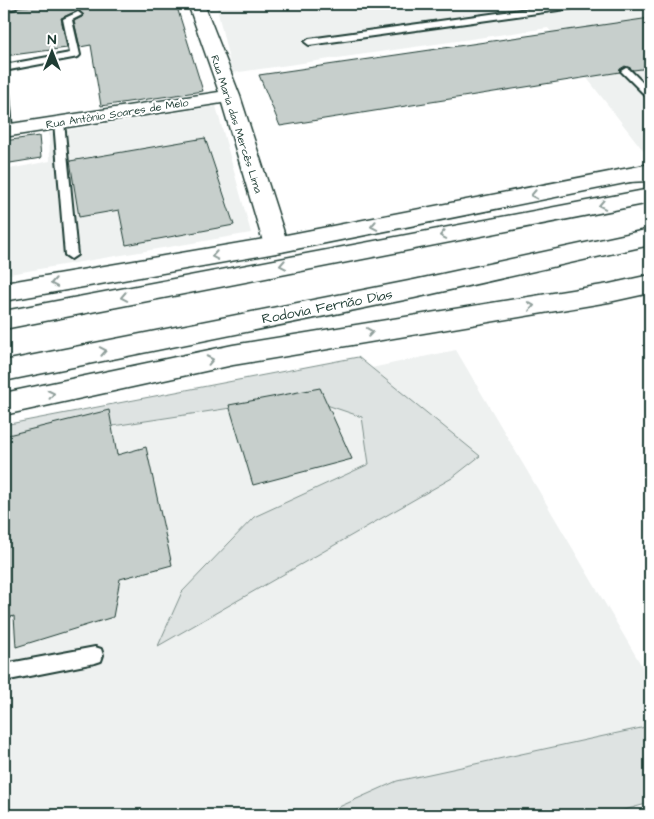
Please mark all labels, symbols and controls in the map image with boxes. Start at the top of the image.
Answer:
north arrow [28,28,78,78]
text: N [48,30,57,50]
street label: Rua Maria das Mercês Lima [207,53,266,196]
street label: Rua Antônio Soares de Melo [45,95,190,132]
one-way arrow [529,189,538,200]
one-way arrow [598,199,607,210]
one-way arrow [370,220,379,231]
one-way arrow [438,229,447,240]
one-way arrow [210,250,219,260]
one-way arrow [279,260,287,270]
one-way arrow [50,278,59,288]
street label: Rodovia Fernão Dias [260,284,394,329]
one-way arrow [119,291,128,301]
one-way arrow [526,301,535,311]
one-way arrow [366,328,375,338]
one-way arrow [99,346,107,357]
one-way arrow [206,355,215,366]
one-way arrow [47,389,56,400]

